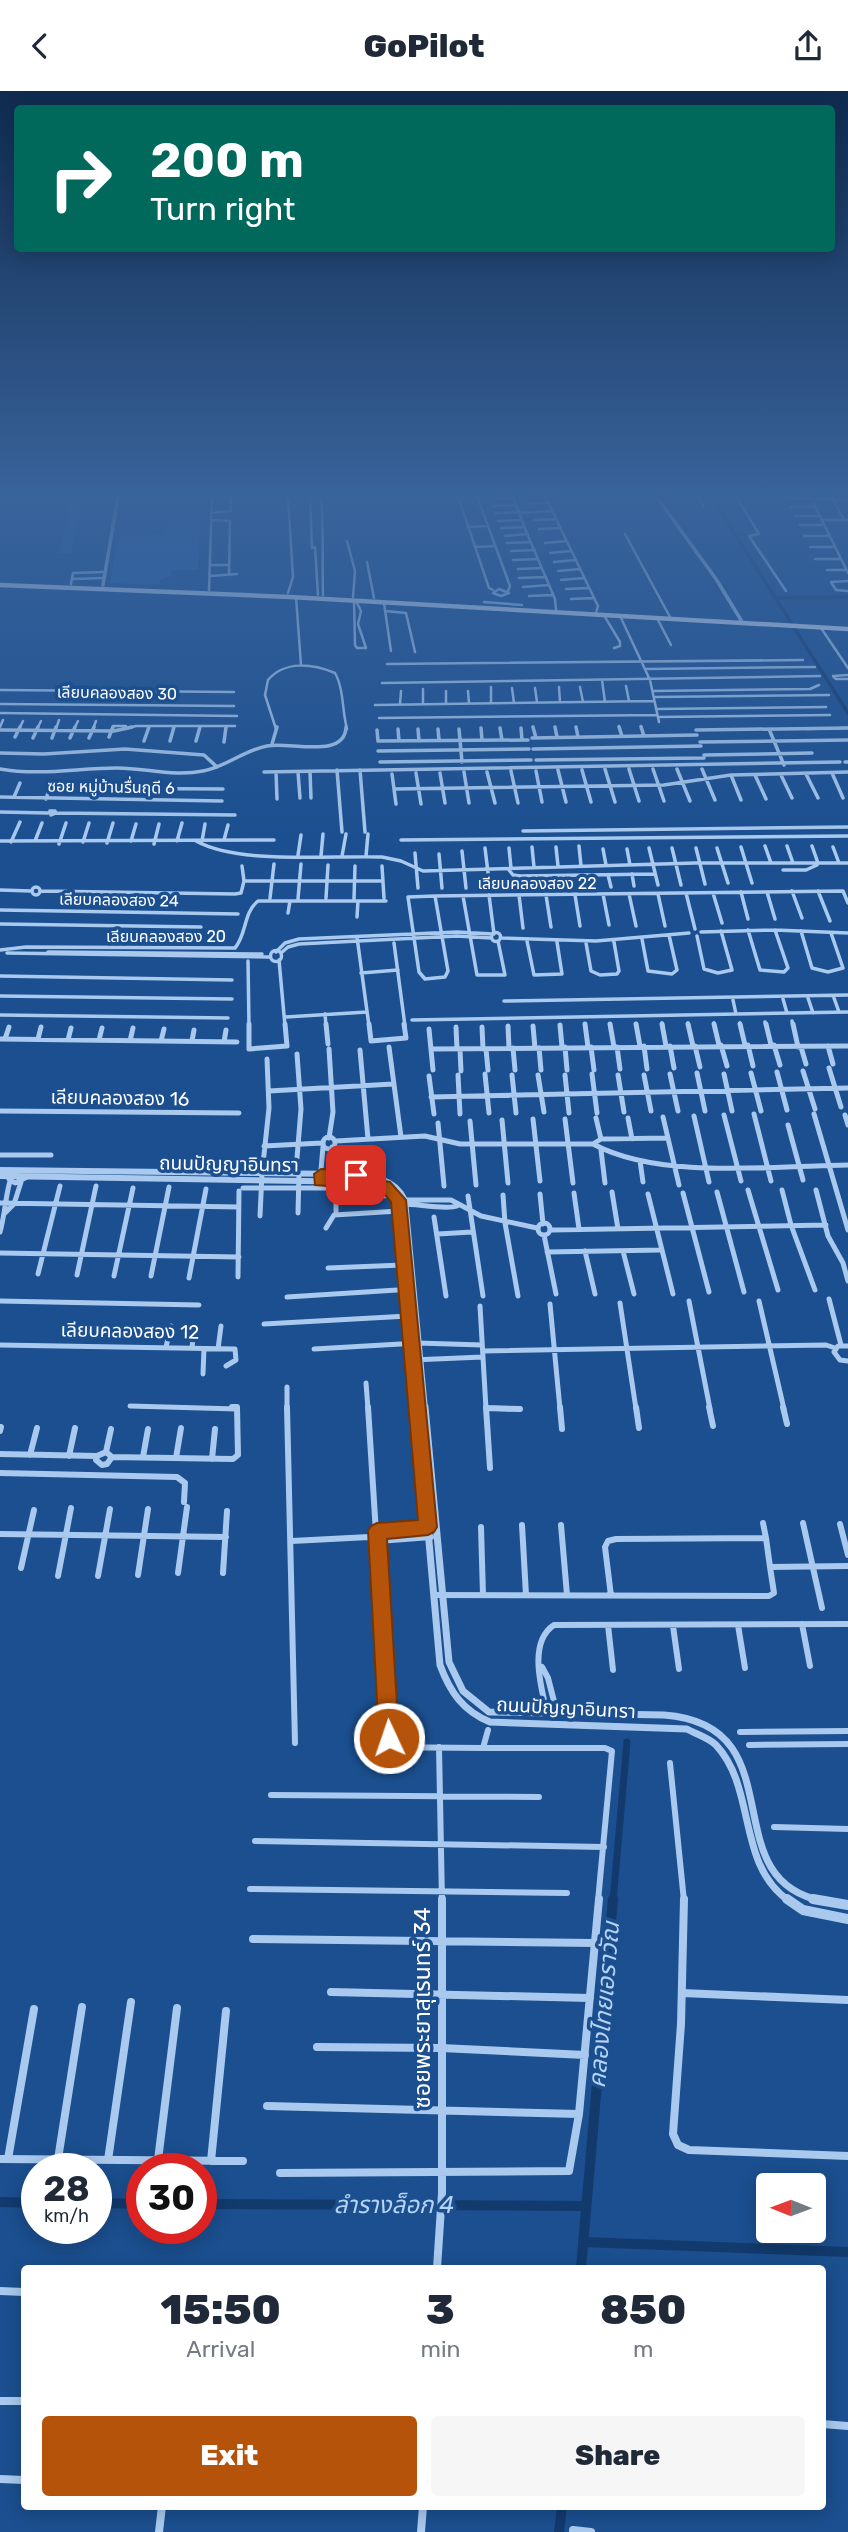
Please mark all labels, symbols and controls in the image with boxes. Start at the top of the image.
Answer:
icon: back [21,27,59,65]
text: GoPilot [363,27,485,65]
icon: share [789,27,827,65]
text: 200 m [150,131,304,189]
icon: right [35,133,126,224]
text: Turn right [150,190,295,228]
street label: เลียบคลองสอง 30 [57,682,177,704]
street label: ซอย หมู่บ้านรื่นฤดี 6 [47,774,175,798]
street label: เลียบคลองสอง 22 [477,874,597,893]
street label: เลียบคลองสอง 24 [59,889,179,911]
street label: เลียบคลองสอง 20 [106,927,226,946]
street label: เลียบคลองสอง 16 [50,1085,190,1111]
pin [326,1145,386,1205]
street label: ถนนปัญญาอินทรา [159,1151,299,1177]
icon: arrive [337,1156,375,1194]
street label: เลียบคลองสอง 12 [61,1318,199,1344]
street label: ถนนปัญญาอินทรา [496,1693,636,1723]
position arrow [352,1701,426,1775]
street label: ซอยพระยาสุเรนทร์ 34 [408,1907,436,2109]
water label: คลองไทยเอราวัณ [583,1919,625,2089]
speed limit sign: 30 [126,2153,217,2244]
text: 28 [43,2168,90,2210]
north arrow [756,2173,826,2243]
map controls [756,2173,826,2243]
water label: ลำรางล็อก 4 [334,2191,454,2219]
text: km/h [44,2205,89,2227]
text: 15:50 [160,2285,281,2335]
text: 3 [426,2285,455,2335]
text: 850 [600,2285,686,2335]
text: Arrival [186,2335,255,2363]
text: min [420,2335,460,2363]
text: m [633,2335,653,2363]
button: Exit [42,2416,417,2496]
button: Share [431,2416,805,2496]

